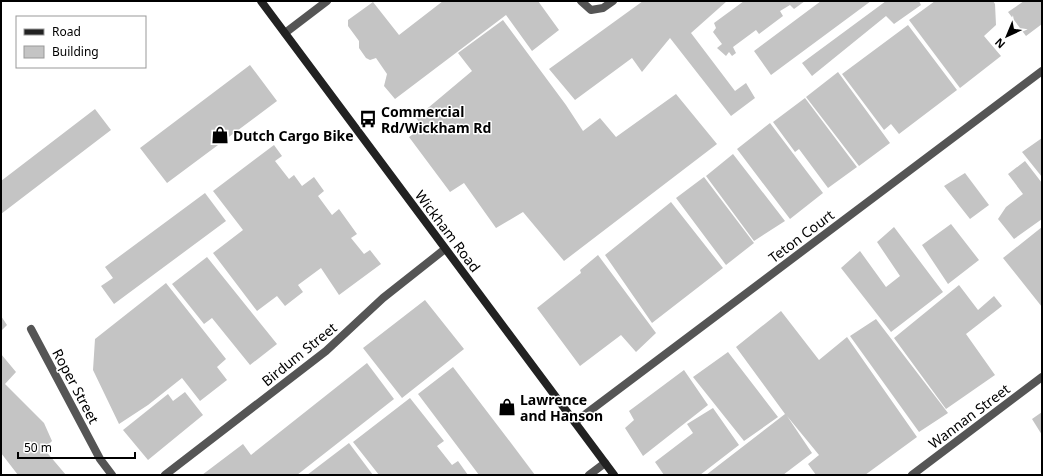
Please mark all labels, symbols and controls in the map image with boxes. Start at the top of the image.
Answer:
legend [16,16,146,68]
north arrow [987,16,1027,56]
text: Road [52,23,81,40]
text: N [991,35,1008,52]
text: Building [52,43,99,60]
place label: Commercial Rd/Wickham Rd [381,102,491,137]
bus stop icon: Commercial Rd/Wickham Rd [358,109,378,129]
shop icon: Dutch Cargo Bike [210,125,230,145]
place label: Dutch Cargo Bike [233,126,354,145]
street label: Wickham Road [411,186,485,276]
street label: Teton Court [764,205,838,267]
street label: Birdum Street [258,318,340,390]
street label: Roper Street [48,345,104,427]
street label: Wannan Street [924,379,1014,453]
place label: Lawrence and Hanson [520,390,603,425]
shop icon: Lawrence and Hanson [497,397,517,417]
scale bar [18,434,135,460]
text: 50 m [24,439,52,456]

